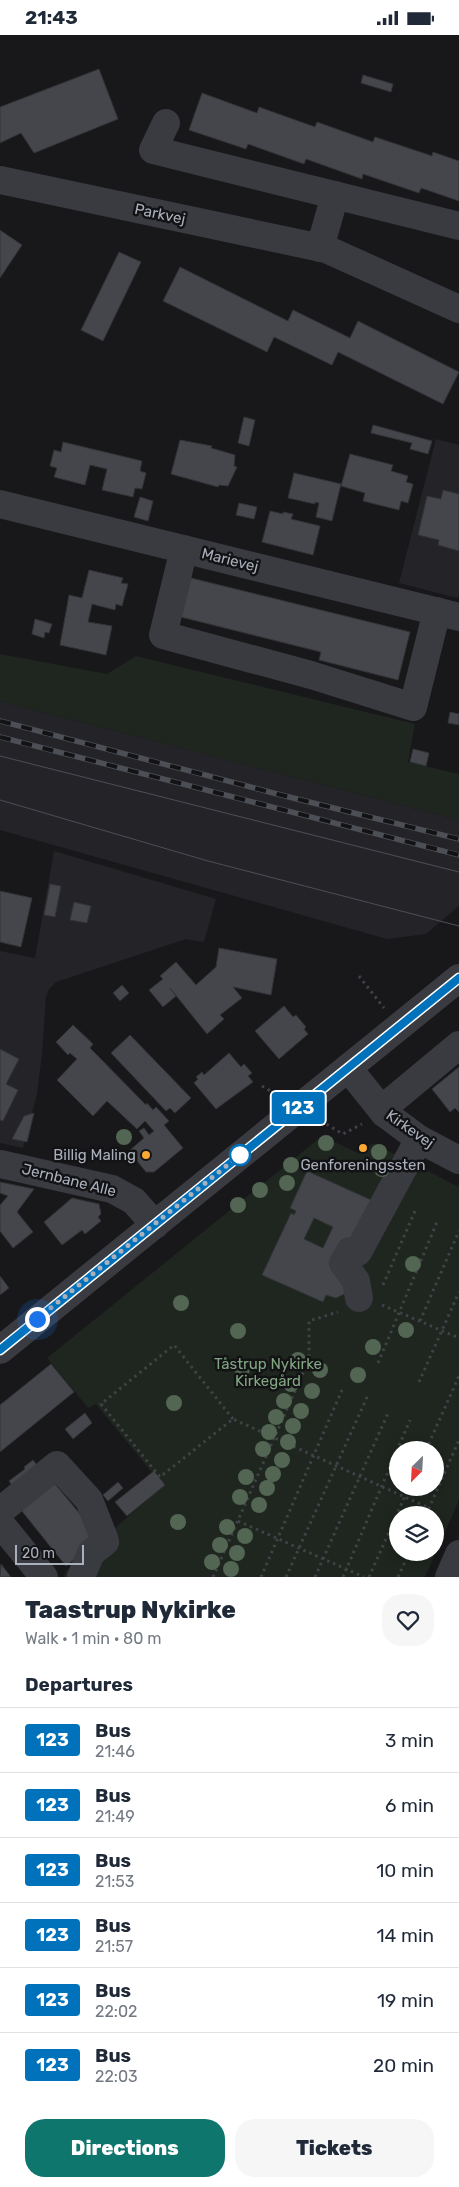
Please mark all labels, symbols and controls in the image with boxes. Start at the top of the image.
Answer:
text: 21:43 [25,6,78,29]
street label: Parkvej [133,200,187,228]
street label: Marievej [200,544,260,576]
line badge: 123 [269,1092,327,1124]
text: 123 [282,1097,314,1119]
street label: Kirkevej [383,1106,437,1152]
marker: Genforeningssten [357,1142,369,1154]
unlabelled marker [229,1144,251,1166]
place label: Billig Maling [53,1146,136,1164]
marker: Billig Maling [140,1149,152,1161]
place label: Genforeningssten [300,1156,426,1174]
street label: Jernbane Alle [20,1160,118,1200]
your location [25,1307,50,1332]
park label: Tåstrup Nykirke Kirkegård [214,1355,322,1390]
north arrow [389,1441,444,1496]
map controls [389,1441,444,1561]
button: layers [389,1506,444,1561]
scale bar [15,1542,84,1565]
text: 20 m [22,1545,55,1562]
button: heart [382,1594,434,1646]
text: Taastrup Nykirke [25,1596,236,1624]
text: Walk · 1 min · 80 m [25,1629,162,1648]
text: Departures [25,1673,133,1696]
text: Bus [95,1719,131,1742]
text: 123 [36,1729,69,1751]
text: 3 min [385,1729,434,1752]
text: 21:46 [95,1742,135,1761]
text: Bus [95,1784,131,1807]
text: 123 [36,1794,69,1816]
text: 6 min [385,1794,434,1817]
text: 21:49 [95,1807,135,1826]
text: Bus [95,1849,131,1872]
text: 123 [36,1859,69,1881]
text: 10 min [376,1859,434,1882]
text: 21:53 [95,1872,134,1891]
text: Bus [95,1914,131,1937]
text: 123 [36,1924,69,1946]
text: 14 min [376,1924,434,1947]
text: 21:57 [95,1937,133,1956]
text: Bus [95,1979,131,2002]
text: 123 [36,1989,69,2011]
text: 19 min [377,1989,434,2012]
text: 22:02 [95,2002,137,2021]
text: Bus [95,2044,131,2067]
text: 123 [36,2054,69,2076]
text: 20 min [373,2054,434,2077]
text: 22:03 [95,2067,138,2086]
button: Directions [25,2119,225,2177]
button: Tickets [235,2119,434,2177]

